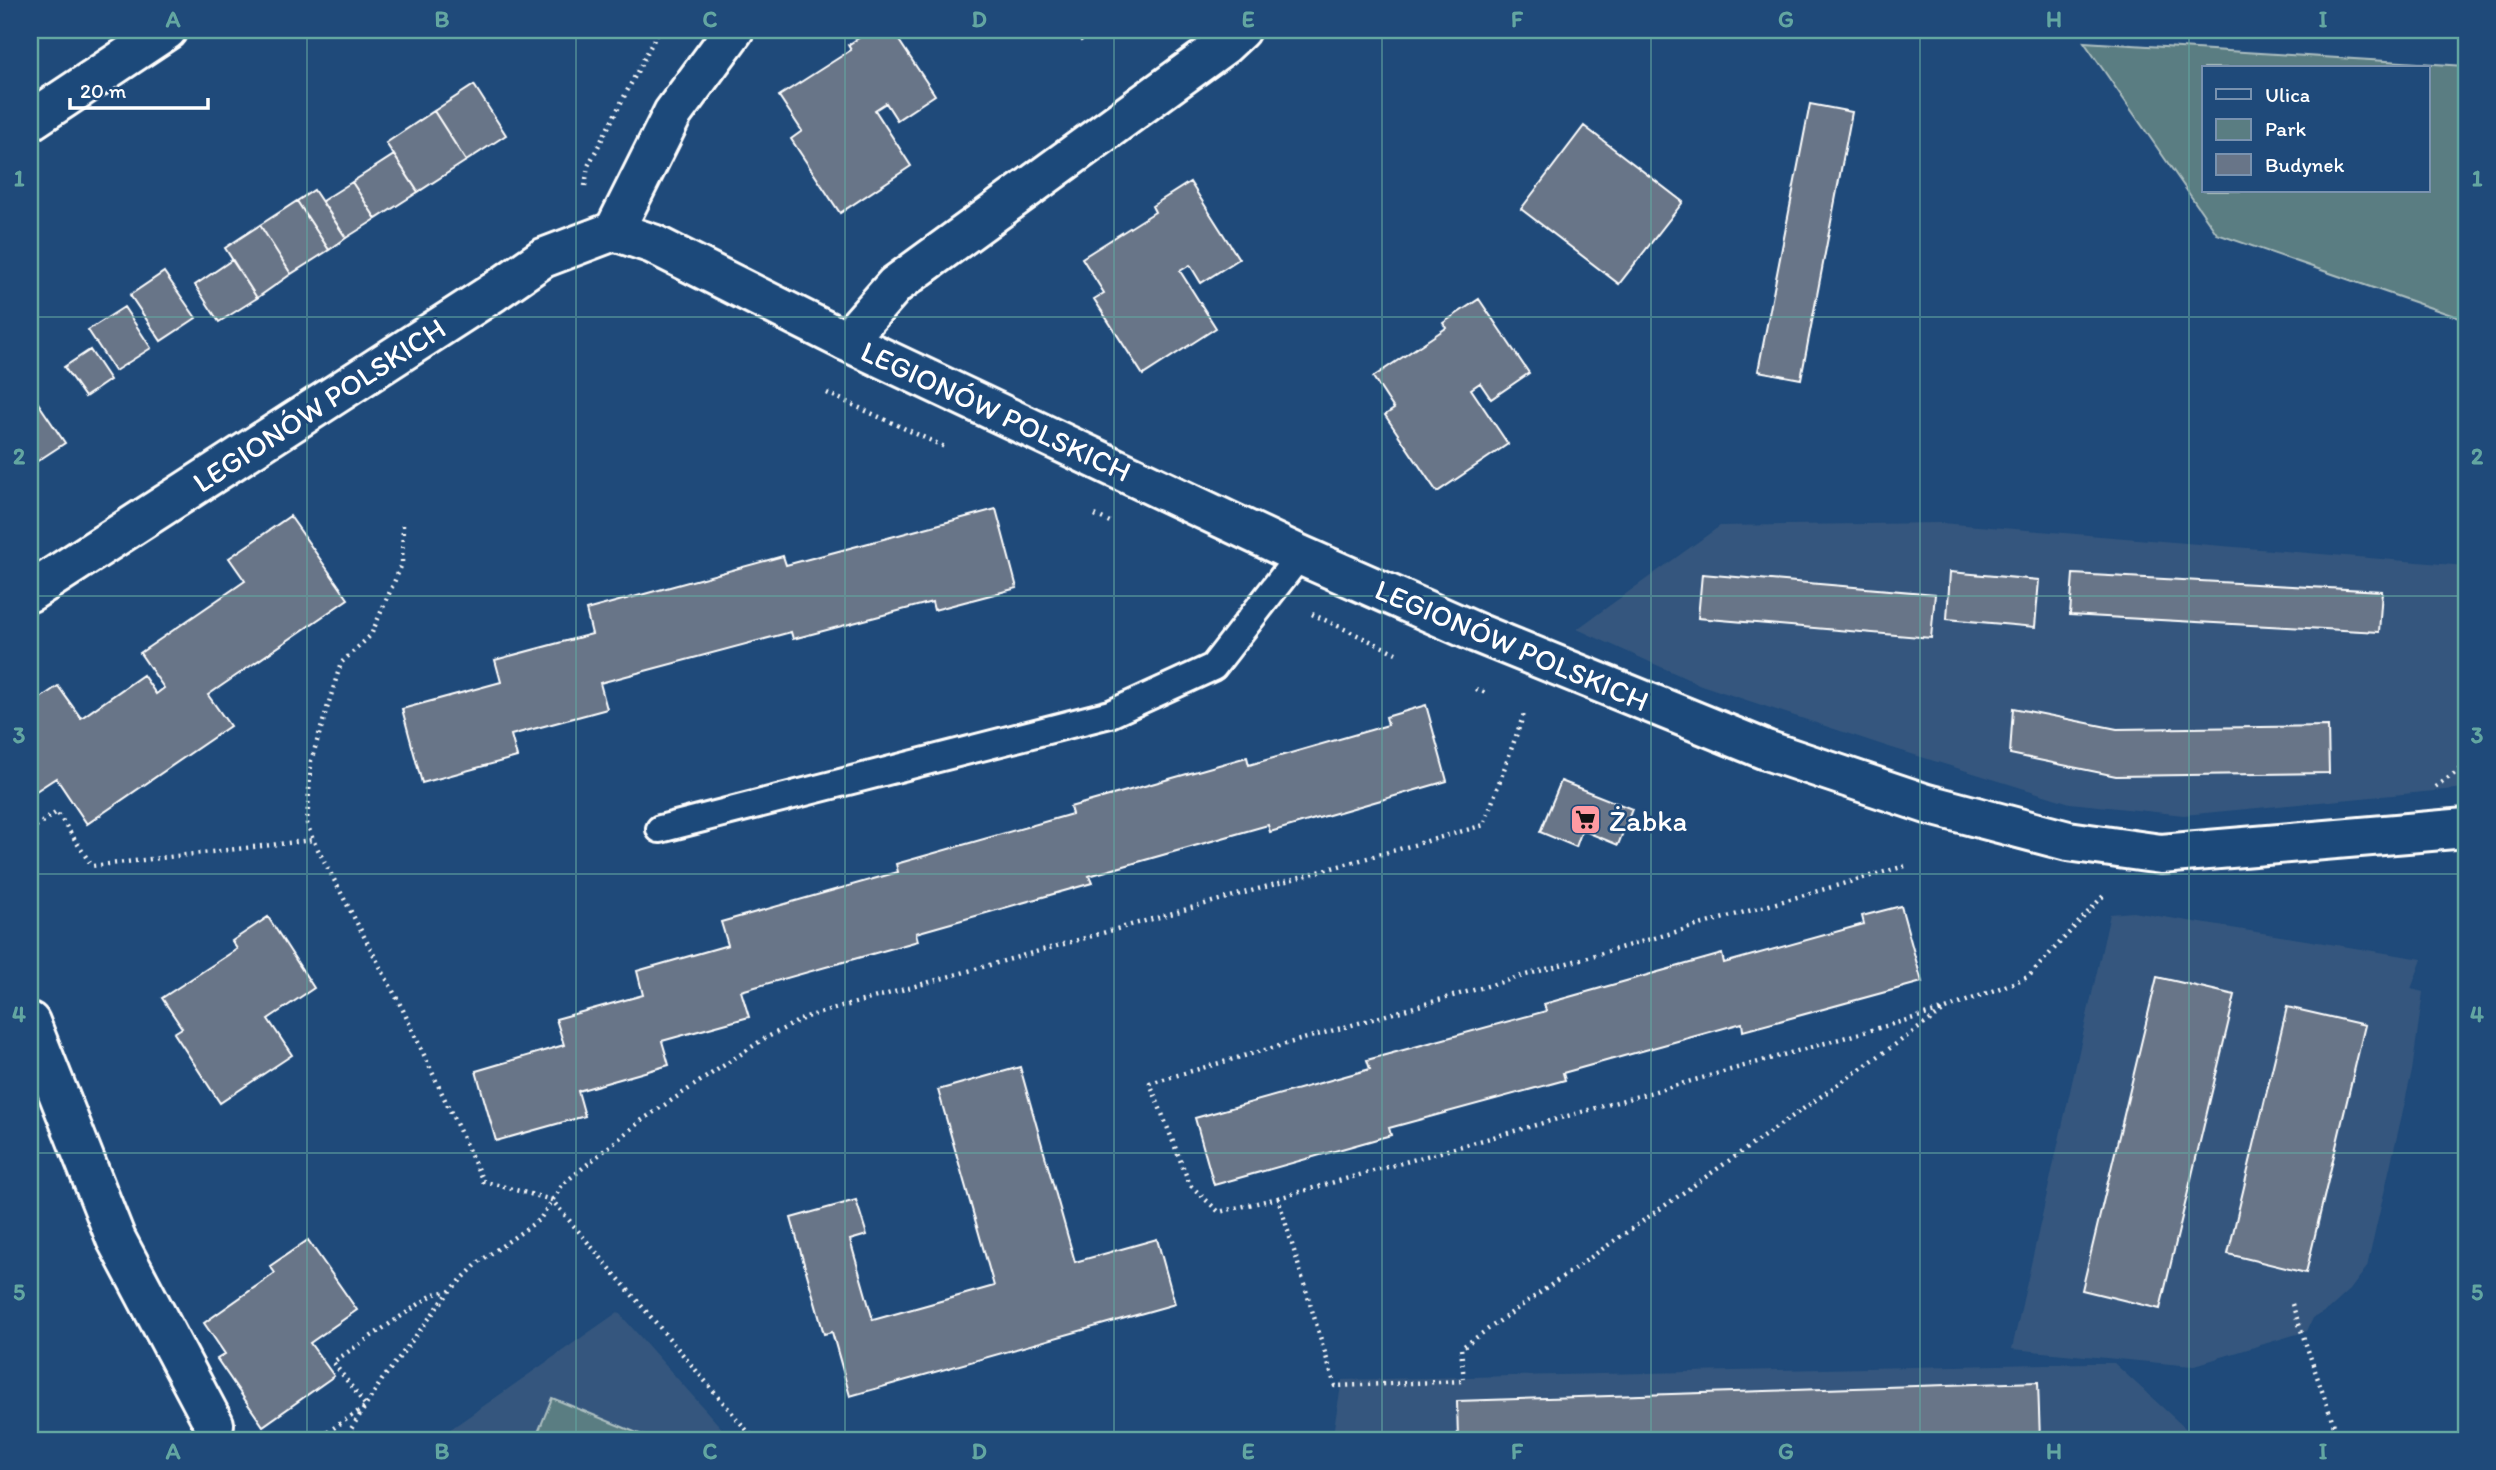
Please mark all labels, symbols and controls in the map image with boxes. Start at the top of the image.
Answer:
text: A [165,5,181,33]
text: B [435,5,450,33]
text: C [703,5,718,33]
text: D [971,5,987,33]
text: E [1242,5,1255,33]
text: F [1511,5,1524,33]
text: G [1778,5,1794,33]
text: H [2046,5,2062,33]
text: I [2319,5,2328,33]
scale bar [70,66,208,110]
legend [2202,66,2430,192]
text: 20 m [80,78,127,103]
text: Ulica [2265,82,2310,107]
text: Park [2265,116,2307,141]
text: Budynek [2265,152,2345,177]
text: 1 [14,164,25,192]
text: 1 [2472,164,2483,192]
street label: LEGIONÓW POLSKICH [186,309,452,501]
street label: LEGIONÓW POLSKICH [855,332,1137,490]
text: 2 [13,442,26,470]
text: 2 [2471,442,2484,470]
street label: LEGIONÓW POLSKICH [1370,571,1654,719]
text: 3 [13,721,26,749]
text: 3 [2471,721,2484,749]
place label: Żabka [1609,802,1688,839]
supermarket icon: Żabka [1569,803,1603,837]
text: 4 [12,1000,26,1028]
text: 4 [2470,1000,2484,1028]
text: 5 [13,1278,25,1306]
text: 5 [2471,1278,2483,1306]
text: A [165,1437,181,1465]
text: B [435,1437,450,1465]
text: C [703,1437,718,1465]
text: D [971,1437,987,1465]
text: E [1242,1437,1255,1465]
text: F [1511,1437,1524,1465]
text: G [1778,1437,1794,1465]
text: H [2046,1437,2062,1465]
text: I [2319,1437,2328,1465]

